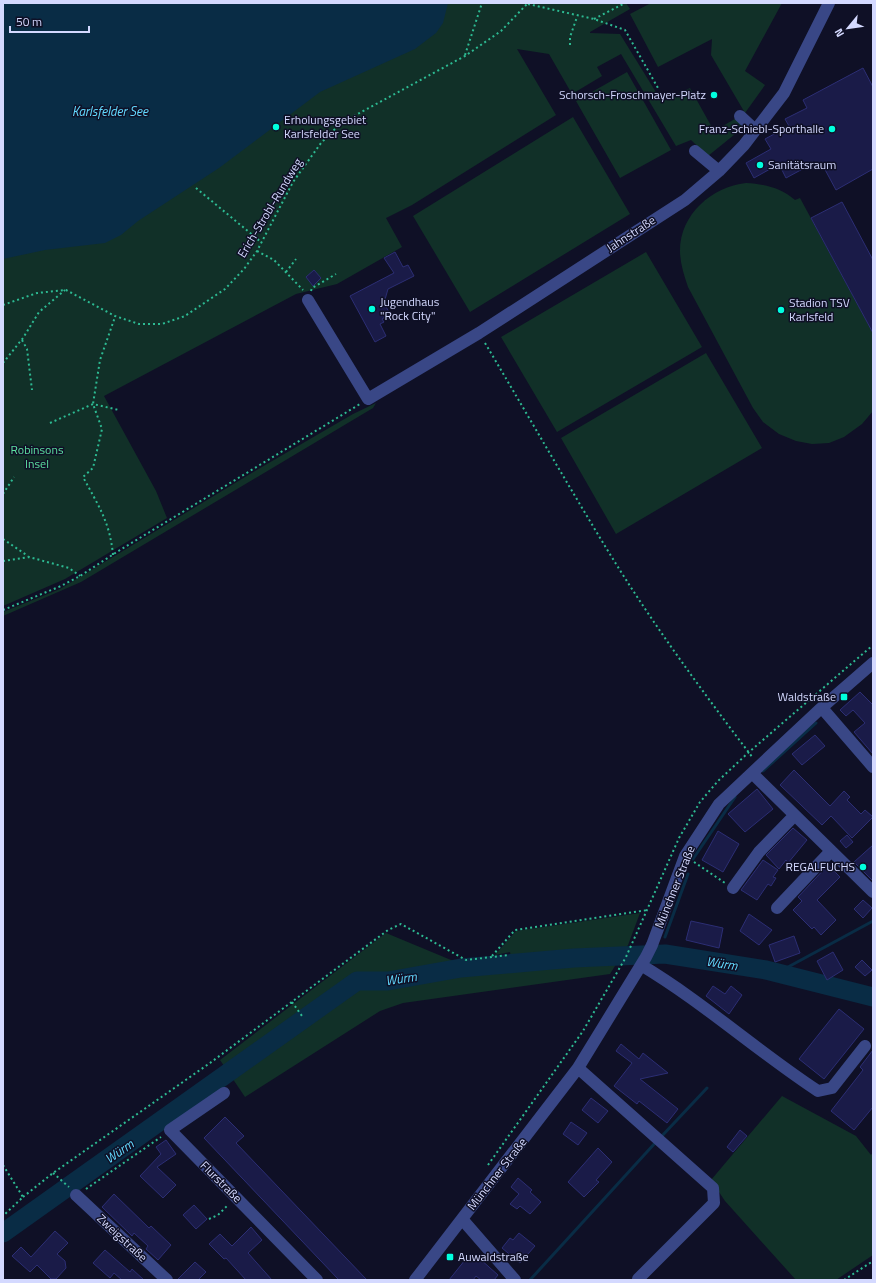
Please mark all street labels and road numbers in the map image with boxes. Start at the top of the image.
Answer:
street label: Erich-Strobl-Rundweg [232,154,307,261]
street label: Jahnstraße [602,211,659,257]
street label: Münchner Straße [649,843,700,931]
street label: Münchner Straße [462,1133,531,1214]
street label: Flurstraße [196,1156,247,1207]
street label: Zweigstraße [93,1209,152,1266]

